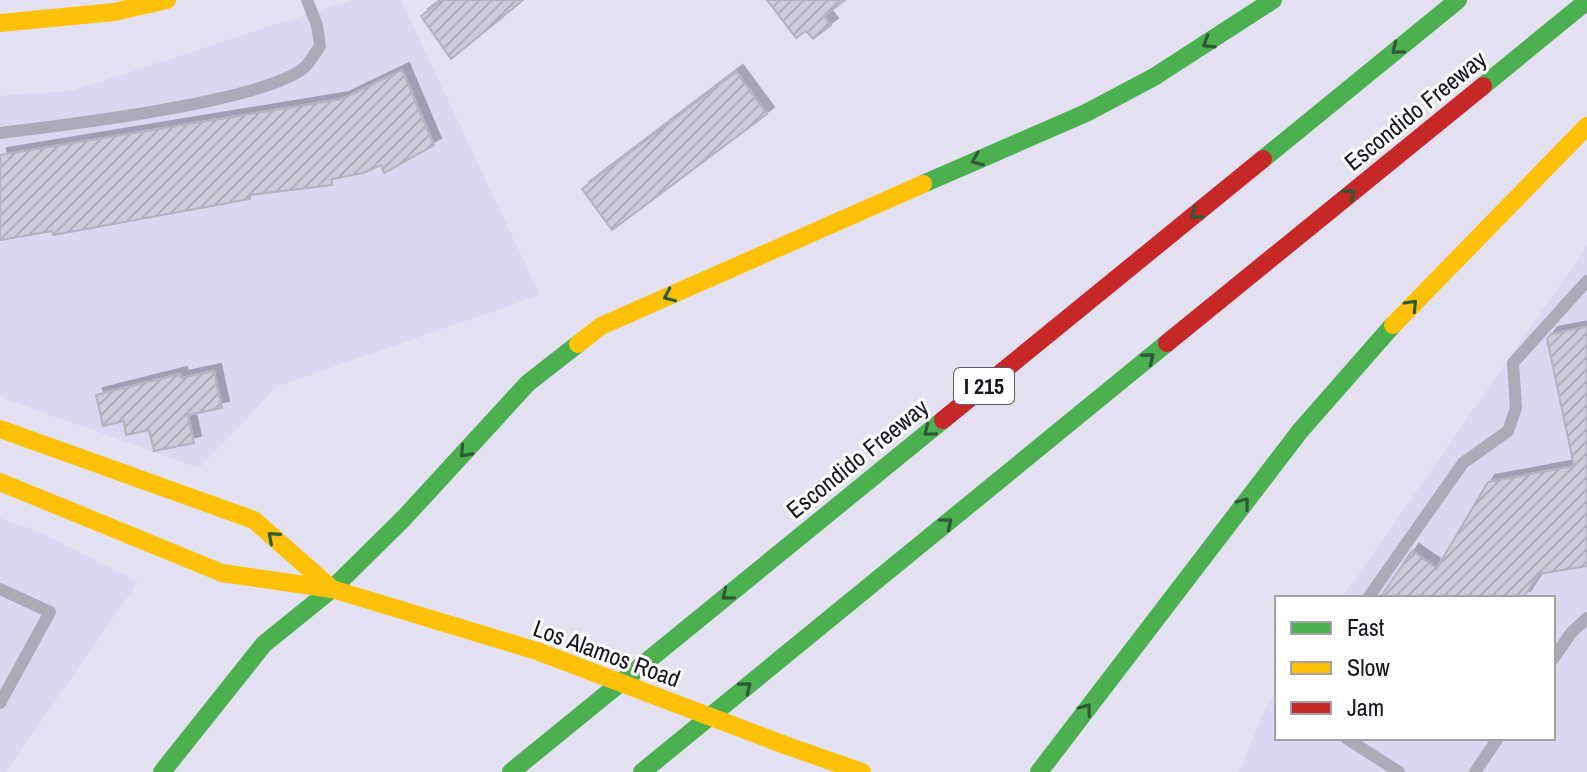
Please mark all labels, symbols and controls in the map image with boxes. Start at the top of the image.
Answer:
one-way arrow [1202,33,1217,48]
one-way arrow [1392,39,1406,54]
street label: Escondido Freeway [1337,43,1493,177]
one-way arrow [971,151,985,167]
one-way arrow [1341,189,1355,204]
one-way arrow [1190,204,1205,218]
one-way arrow [663,287,677,303]
one-way arrow [1402,300,1417,314]
one-way arrow [1140,353,1154,368]
road number: I 215 [954,368,1014,404]
street label: Escondido Freeway [779,391,935,525]
one-way arrow [924,421,938,436]
one-way arrow [460,442,474,457]
one-way arrow [1234,497,1248,512]
one-way arrow [938,518,953,533]
one-way arrow [268,533,283,547]
one-way arrow [722,585,737,600]
legend [1275,596,1555,740]
text: Fast [1347,611,1385,643]
street label: Los Alamos Road [529,612,685,694]
text: Slow [1347,651,1390,683]
one-way arrow [737,682,751,697]
text: Jam [1347,691,1384,723]
one-way arrow [1076,704,1090,718]

